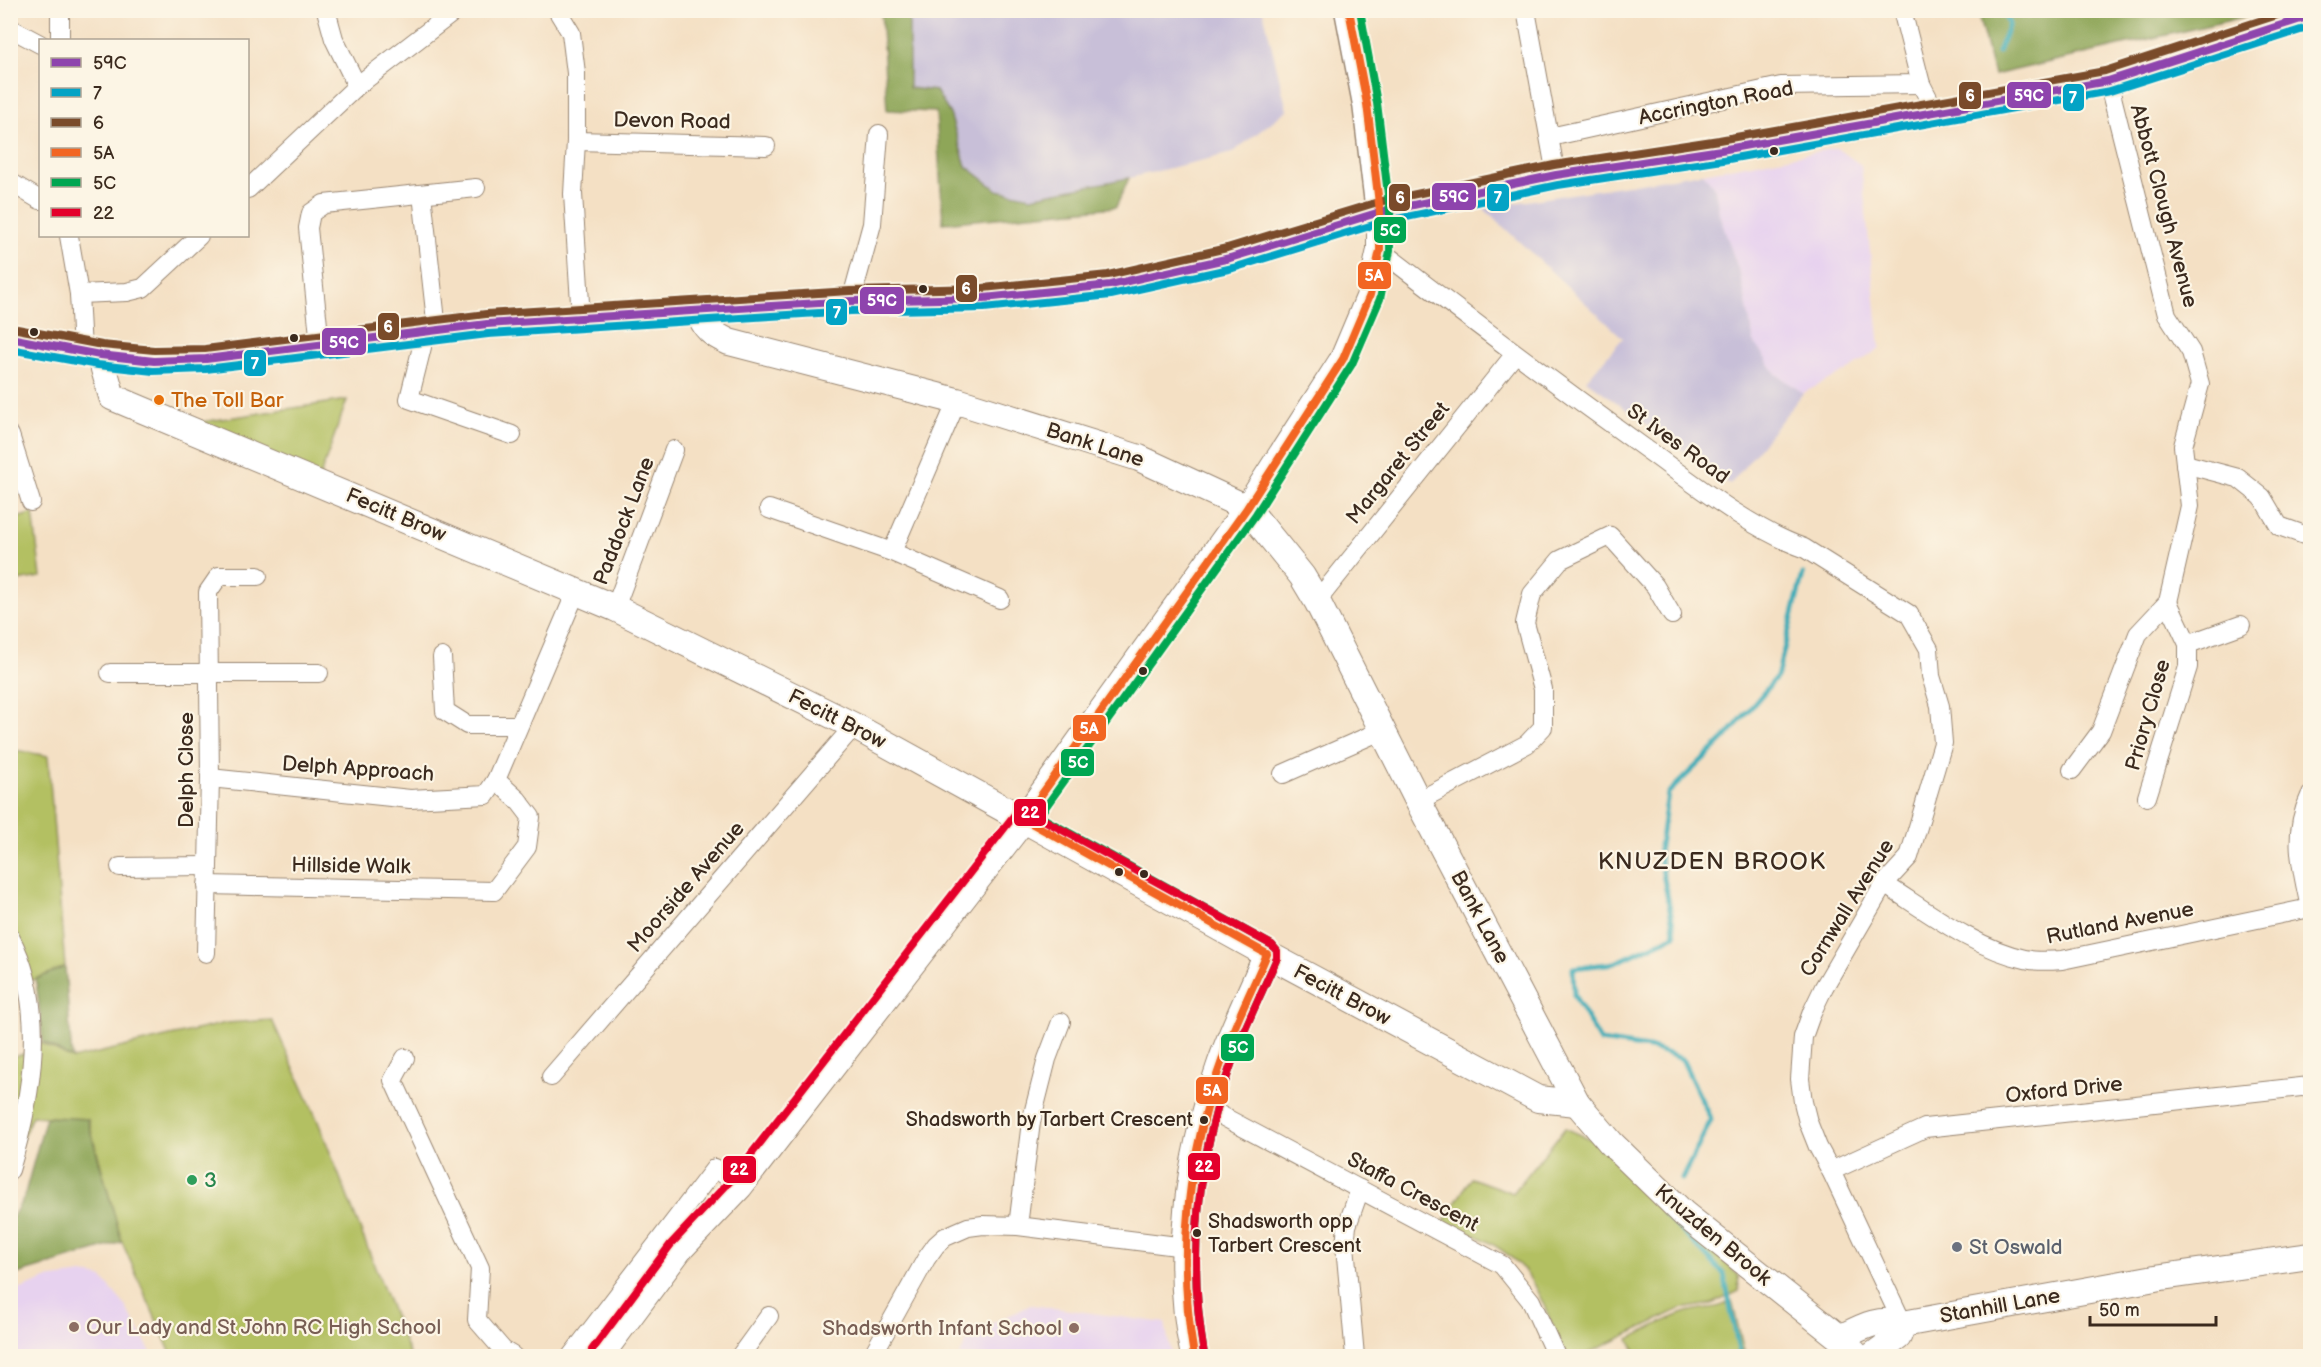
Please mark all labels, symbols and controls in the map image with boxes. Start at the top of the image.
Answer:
legend [39,39,249,237]
text: 59C [93,53,127,74]
street label: Accrington Road [1636,76,1796,130]
line badge: 6 [1958,81,1982,110]
line badge: 59C [2006,81,2052,109]
text: 7 [93,83,102,104]
line badge: 7 [2062,83,2085,112]
text: 6 [1965,87,1975,106]
text: 59C [2014,87,2044,106]
text: 7 [2069,89,2078,108]
street label: Abbott Clough Avenue [2125,102,2203,310]
street label: Devon Road [613,107,731,135]
text: 6 [93,113,104,134]
text: 5A [93,143,114,164]
unlabelled marker [1768,145,1780,157]
text: 5C [93,173,116,194]
line badge: 59C [1431,182,1477,211]
line badge: 6 [1388,183,1411,212]
line badge: 7 [1486,183,1510,212]
text: 59C [1439,188,1469,207]
text: 6 [1395,189,1405,208]
text: 7 [1494,189,1503,208]
text: 22 [93,203,115,224]
line badge: 5C [1373,216,1407,244]
text: 5C [1380,222,1400,241]
line badge: 5A [1357,261,1392,290]
text: 5A [1364,267,1384,286]
line badge: 6 [955,274,978,303]
text: 6 [961,280,971,299]
unlabelled marker [917,283,929,295]
line badge: 59C [859,286,905,315]
text: 59C [867,292,897,311]
line badge: 7 [825,298,848,326]
text: 7 [833,304,842,323]
line badge: 6 [377,312,400,341]
text: 6 [383,318,393,337]
unlabelled marker [28,326,40,338]
line badge: 59C [321,327,367,356]
unlabelled marker [288,332,300,344]
text: 59C [329,334,359,353]
line badge: 7 [243,349,267,377]
text: 7 [251,355,260,374]
place label: The Toll Bar [171,388,284,413]
marker: The Toll Bar [152,393,166,407]
street label: Margaret Street [1341,396,1455,529]
street label: St Ives Road [1622,398,1734,490]
street label: Bank Lane [1043,417,1147,473]
street label: Paddock Lane [588,453,660,589]
street label: Fecitt Brow [342,483,450,547]
street label: Priory Close [2120,657,2176,773]
unlabelled marker [1137,665,1149,677]
street label: Fecitt Brow [784,684,890,754]
street label: Delph Close [174,712,199,828]
line badge: 5A [1072,714,1107,742]
text: 5A [1079,720,1099,739]
line badge: 5C [1060,748,1095,777]
street label: Delph Approach [281,751,435,787]
text: 5C [1068,754,1088,773]
line badge: 22 [1013,798,1047,827]
text: 22 [1020,804,1040,823]
street label: Moorside Avenue [622,816,750,958]
street label: Cornwall Avenue [1795,835,1899,981]
district label: KNUZDEN BROOK [1598,847,1826,876]
street label: Hillside Walk [291,852,411,880]
unlabelled marker [1113,866,1125,878]
street label: Bank Lane [1445,866,1515,968]
unlabelled marker [1138,868,1150,880]
street label: Rutland Avenue [2044,896,2196,950]
street label: Fecitt Brow [1289,959,1395,1031]
line badge: 5C [1220,1033,1255,1062]
text: 5C [1228,1039,1248,1058]
street label: Oxford Drive [2004,1071,2124,1109]
line badge: 5A [1195,1076,1229,1105]
text: 5A [1202,1082,1222,1101]
place label: Shadsworth by Tarbert Crescent [906,1108,1193,1132]
marker: Shadsworth by Tarbert Crescent [1198,1114,1210,1126]
street label: Staffa Crescent [1343,1147,1484,1237]
line badge: 22 [1187,1152,1221,1181]
line badge: 22 [722,1155,757,1184]
text: 22 [1194,1158,1214,1177]
text: 22 [729,1161,749,1180]
place label: 3 [204,1168,217,1193]
marker: 3 [185,1173,199,1187]
street label: Knuzden Brook [1650,1179,1777,1291]
place label: Shadsworth opp Tarbert Crescent [1208,1210,1361,1258]
marker: Shadsworth opp Tarbert Crescent [1191,1227,1203,1239]
place label: St Oswald [1969,1235,2063,1260]
marker: St Oswald [1950,1240,1964,1254]
street label: Stanhill Lane [1938,1283,2062,1329]
scale bar [2090,1289,2216,1327]
text: 50 m [2099,1300,2140,1321]
place label: Our Lady and St John RC High School [86,1315,441,1340]
place label: Shadsworth Infant School [822,1316,1062,1341]
marker: Our Lady and St John RC High School [67,1320,81,1334]
marker: Shadsworth Infant School [1067,1321,1081,1335]

